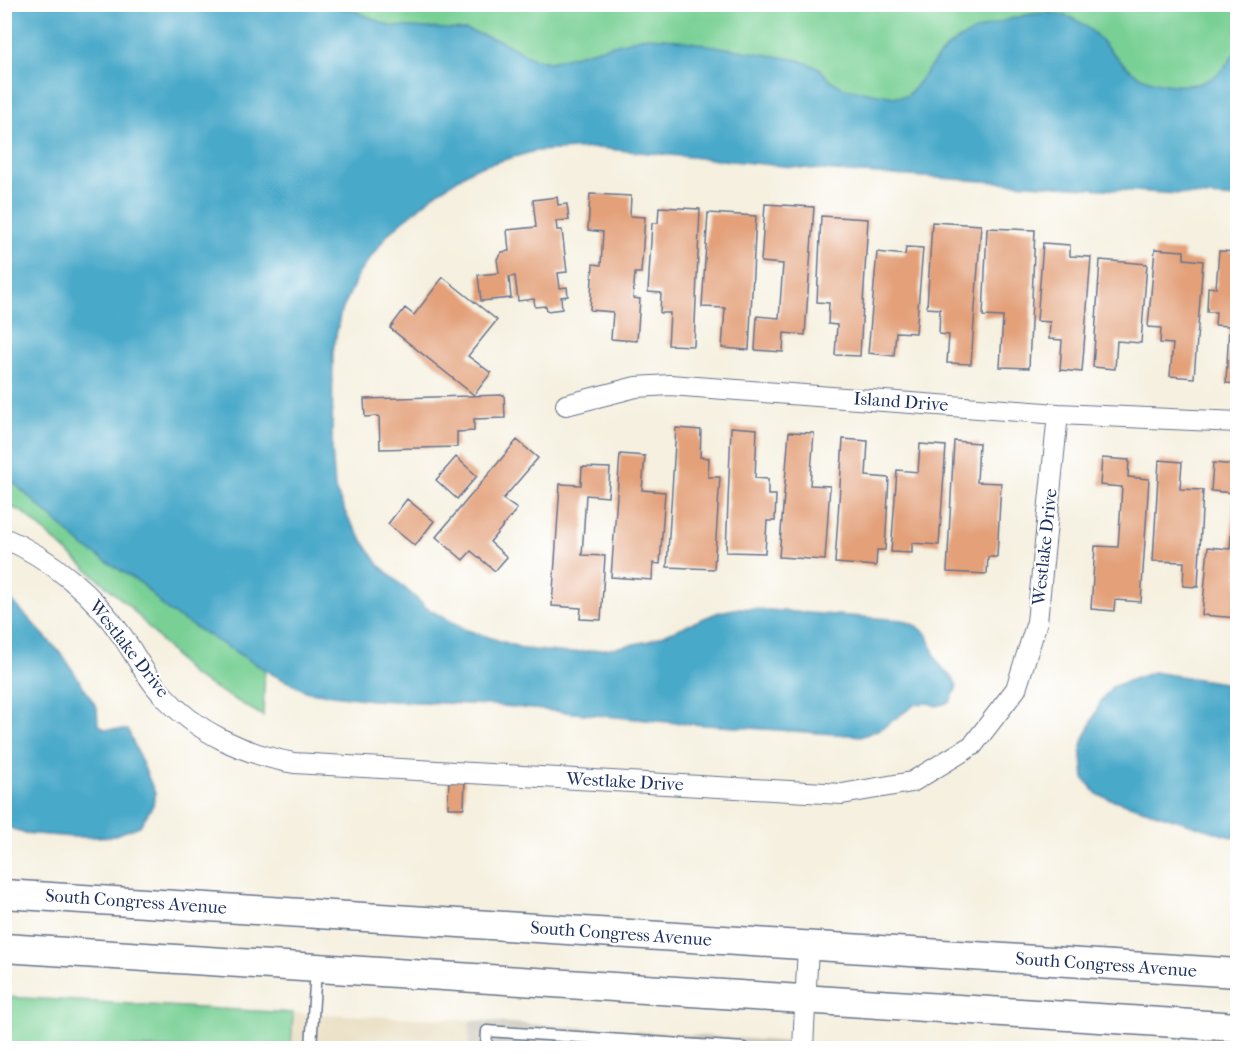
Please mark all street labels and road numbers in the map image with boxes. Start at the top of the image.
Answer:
street label: Island Drive [853,388,949,416]
street label: Westlake Drive [1028,487,1062,608]
street label: Westlake Drive [84,595,173,702]
street label: Westlake Drive [565,768,684,796]
street label: South Congress Avenue [45,885,227,919]
street label: South Congress Avenue [530,917,712,951]
street label: South Congress Avenue [1015,948,1197,982]

